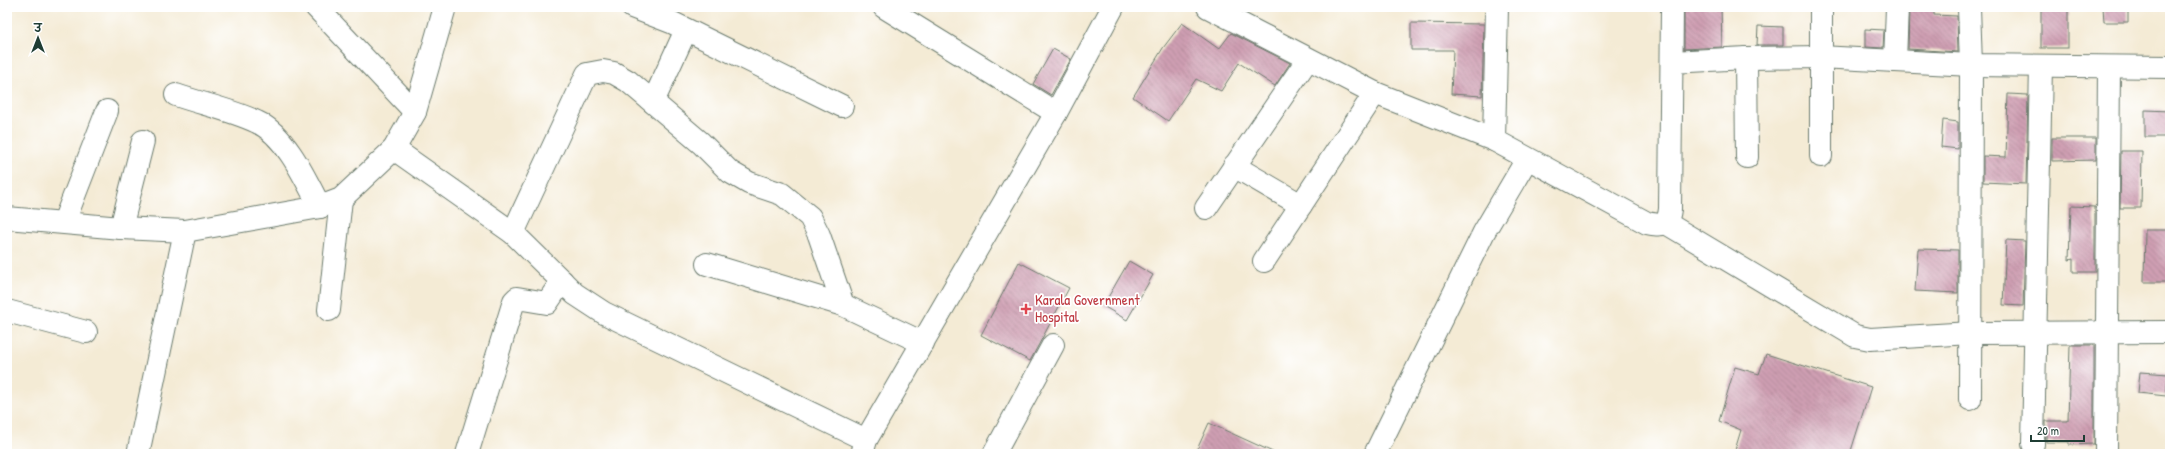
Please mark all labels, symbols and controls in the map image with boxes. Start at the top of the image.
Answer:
north arrow [18,18,58,58]
text: उ [33,21,43,35]
place label: Karala Government Hospital [1035,289,1140,327]
marker: Karala Government Hospital [1020,303,1032,315]
scale bar [2031,417,2084,443]
text: 20 m [2037,422,2059,439]

